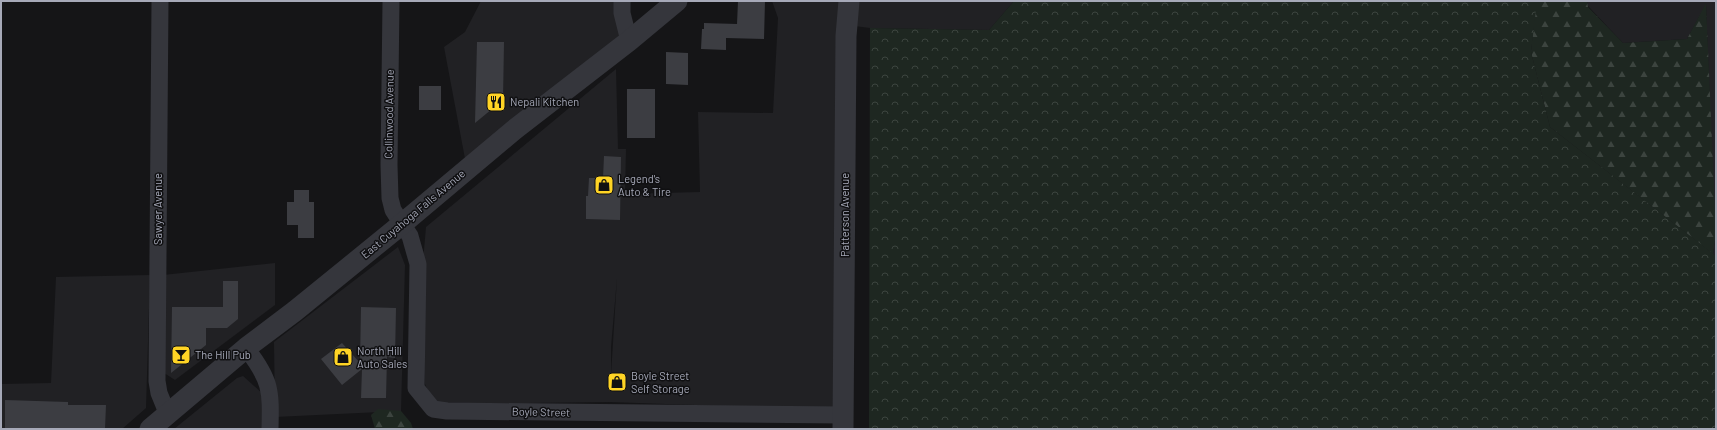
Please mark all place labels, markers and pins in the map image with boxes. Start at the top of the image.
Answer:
restaurant icon: Nepali Kitchen [485,91,507,113]
place label: Nepali Kitchen [510,95,579,108]
place label: Legend's Auto & Tire [618,172,671,198]
shop icon: Legend's Auto & Tire [593,174,615,196]
bar icon: The Hill Pub [170,344,192,366]
place label: North Hill Auto Sales [357,344,407,370]
shop icon: North Hill Auto Sales [332,346,354,368]
place label: The Hill Pub [195,348,251,361]
place label: Boyle Street Self Storage [631,369,690,395]
shop icon: Boyle Street Self Storage [606,371,628,393]

